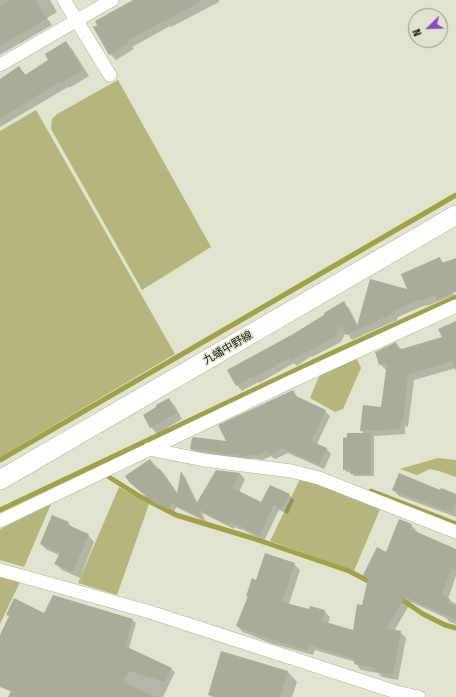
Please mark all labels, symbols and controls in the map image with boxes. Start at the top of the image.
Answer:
north arrow [408,8,448,48]
text: N [410,27,425,38]
street label: 九蟠中野線 [201,329,255,367]

